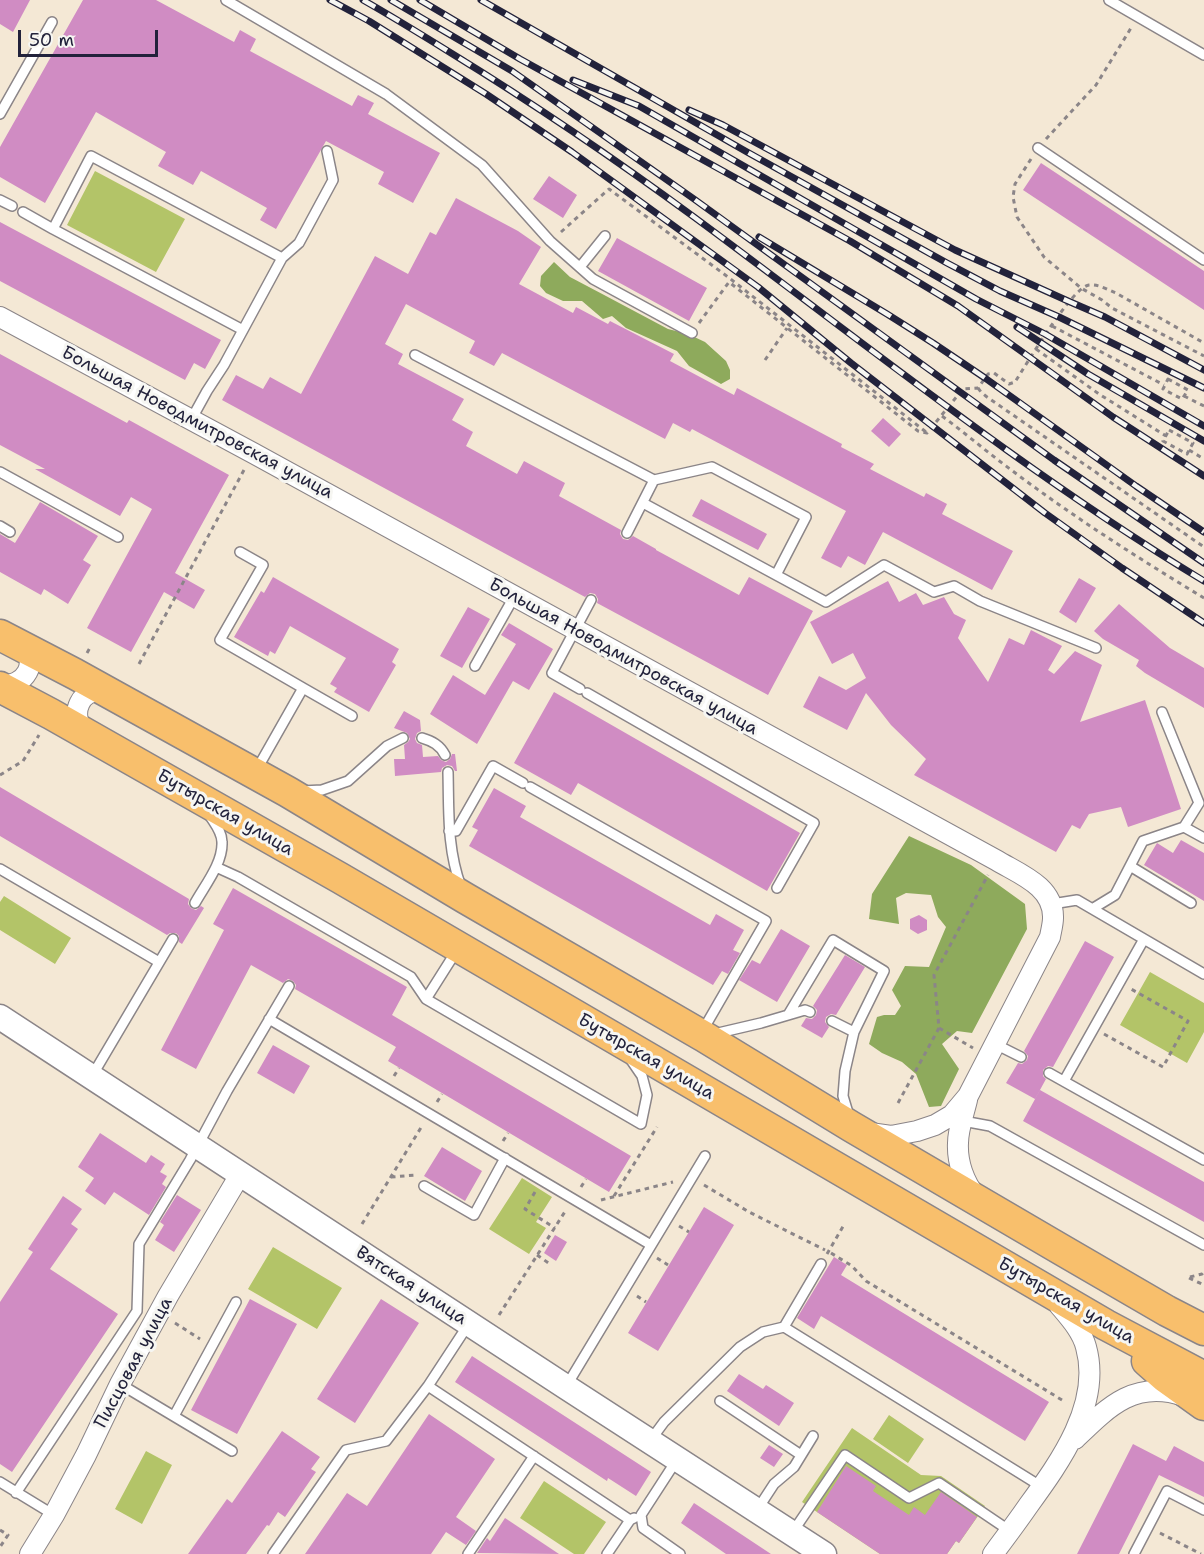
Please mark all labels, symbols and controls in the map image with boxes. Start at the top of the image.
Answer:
scale bar [21,18,160,56]
text: 50 m [29,28,74,52]
street label: Большая Новодмитровская улица [58,342,336,504]
street label: Большая Новодмитровская улица [485,574,761,740]
street label: Бутырская улица [153,765,297,861]
street label: Бутырская улица [574,1009,718,1105]
street label: Вятская улица [351,1242,471,1330]
street label: Бутырская улица [994,1253,1138,1349]
street label: Писцовая улица [90,1294,178,1432]

